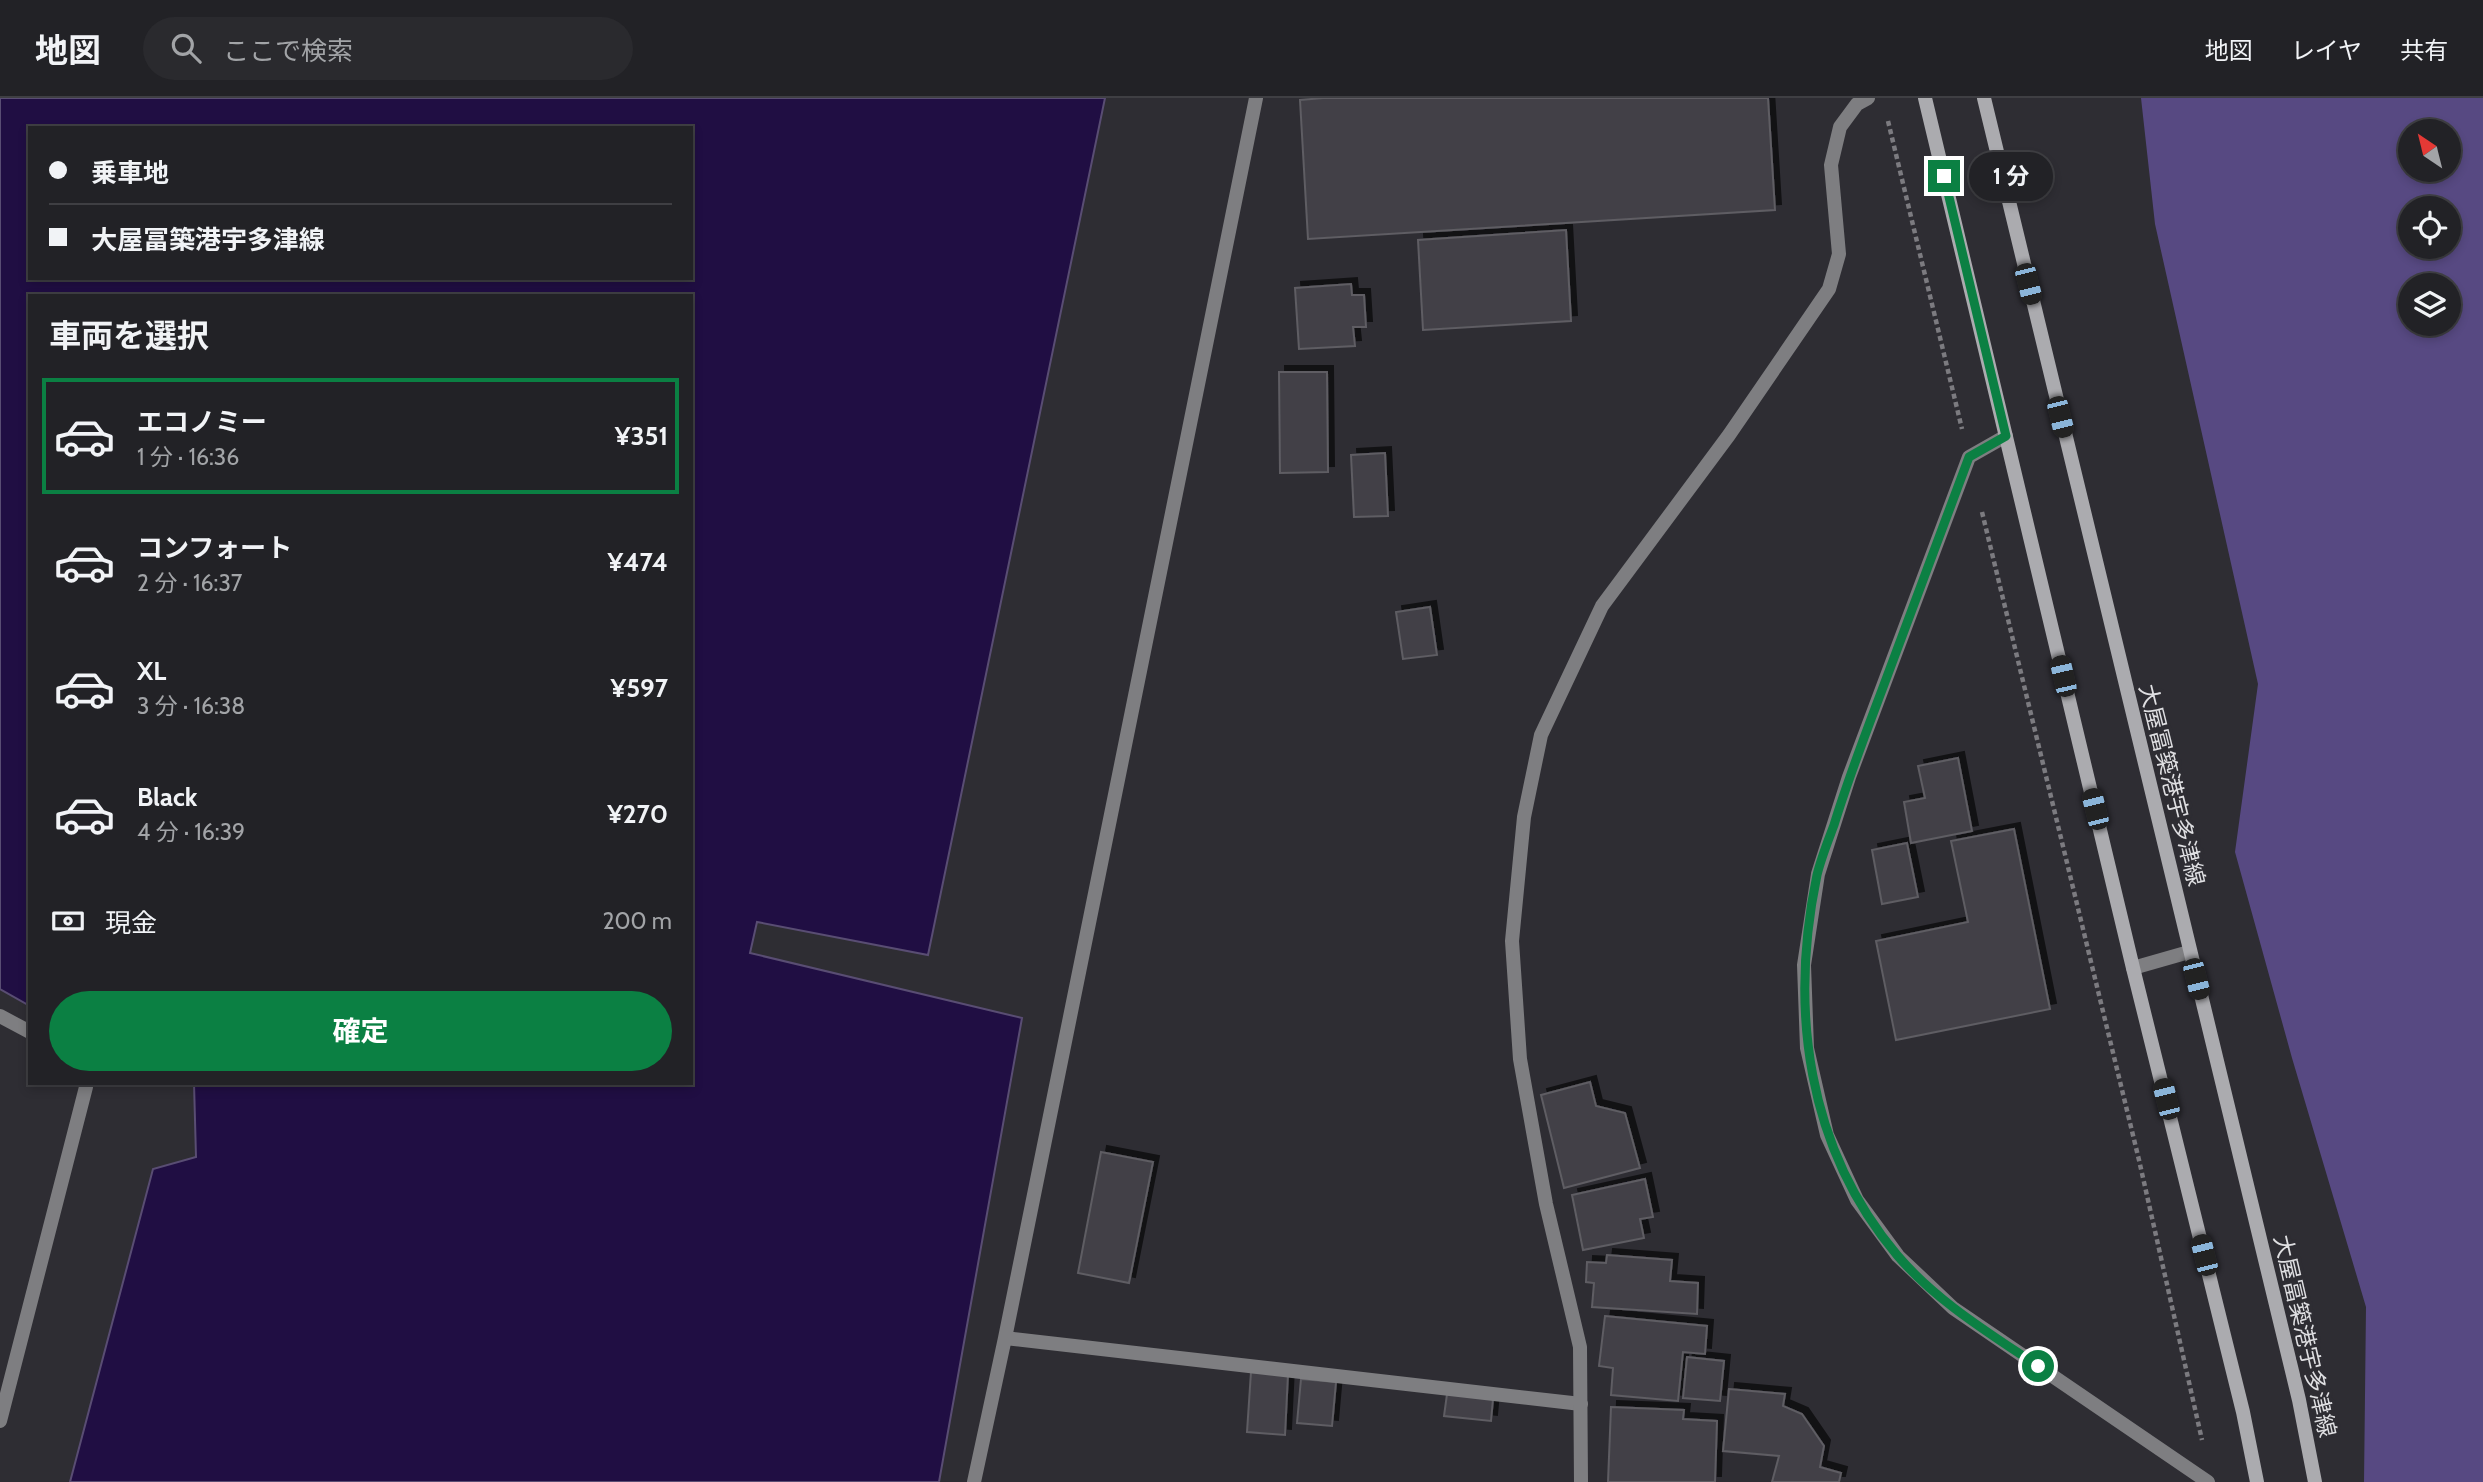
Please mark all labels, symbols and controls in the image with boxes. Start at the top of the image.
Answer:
search box [143,17,633,80]
icon: search [167,29,205,67]
text: 地図 [35,30,101,70]
text: ここで検索 [223,35,353,67]
text: 地図 [2205,36,2253,65]
text: レイヤ [2291,36,2362,65]
text: 共有 [2400,36,2448,65]
north arrow [2398,119,2460,182]
map controls [2398,119,2461,336]
callout: 1 分 [1968,152,2052,200]
text: 乗車地 [91,157,169,189]
route end [1928,160,1960,192]
text: 1 分 [1993,162,2029,190]
button: locate [2398,196,2461,259]
text: 大屋冨築港宇多津線 [91,224,325,256]
car [2013,261,2044,307]
button: layers [2398,273,2461,336]
text: 車両を選択 [49,316,209,355]
car [2045,394,2076,440]
icon: car [53,405,116,468]
text: エコノミー [137,406,267,438]
text: ¥351 [615,420,668,452]
text: 1 分 · 16:36 [137,443,239,471]
icon: car [53,531,116,594]
text: コンフォート [137,532,292,564]
text: ¥474 [608,546,668,578]
text: 2 分 · 16:37 [137,569,242,597]
car [2049,653,2078,699]
text: XL [137,655,166,687]
icon: car [53,657,116,720]
text: ¥597 [610,672,668,704]
street label: 大屋冨築港宇多津線 [2133,681,2211,889]
text: 3 分 · 16:38 [137,692,245,720]
text: Black [137,781,197,813]
icon: car [53,783,116,846]
car [2080,786,2111,832]
text: ¥270 [607,798,668,830]
text: 4 分 · 16:39 [137,818,245,846]
icon: cash [49,902,87,940]
text: 現金 [105,907,157,939]
text: 200 m [602,907,672,935]
car [2181,956,2212,1002]
button: 確定 [49,991,672,1071]
car [2151,1076,2182,1122]
car [2189,1232,2220,1278]
street label: 大屋冨築港宇多津線 [2268,1232,2342,1440]
route start [2022,1350,2054,1382]

